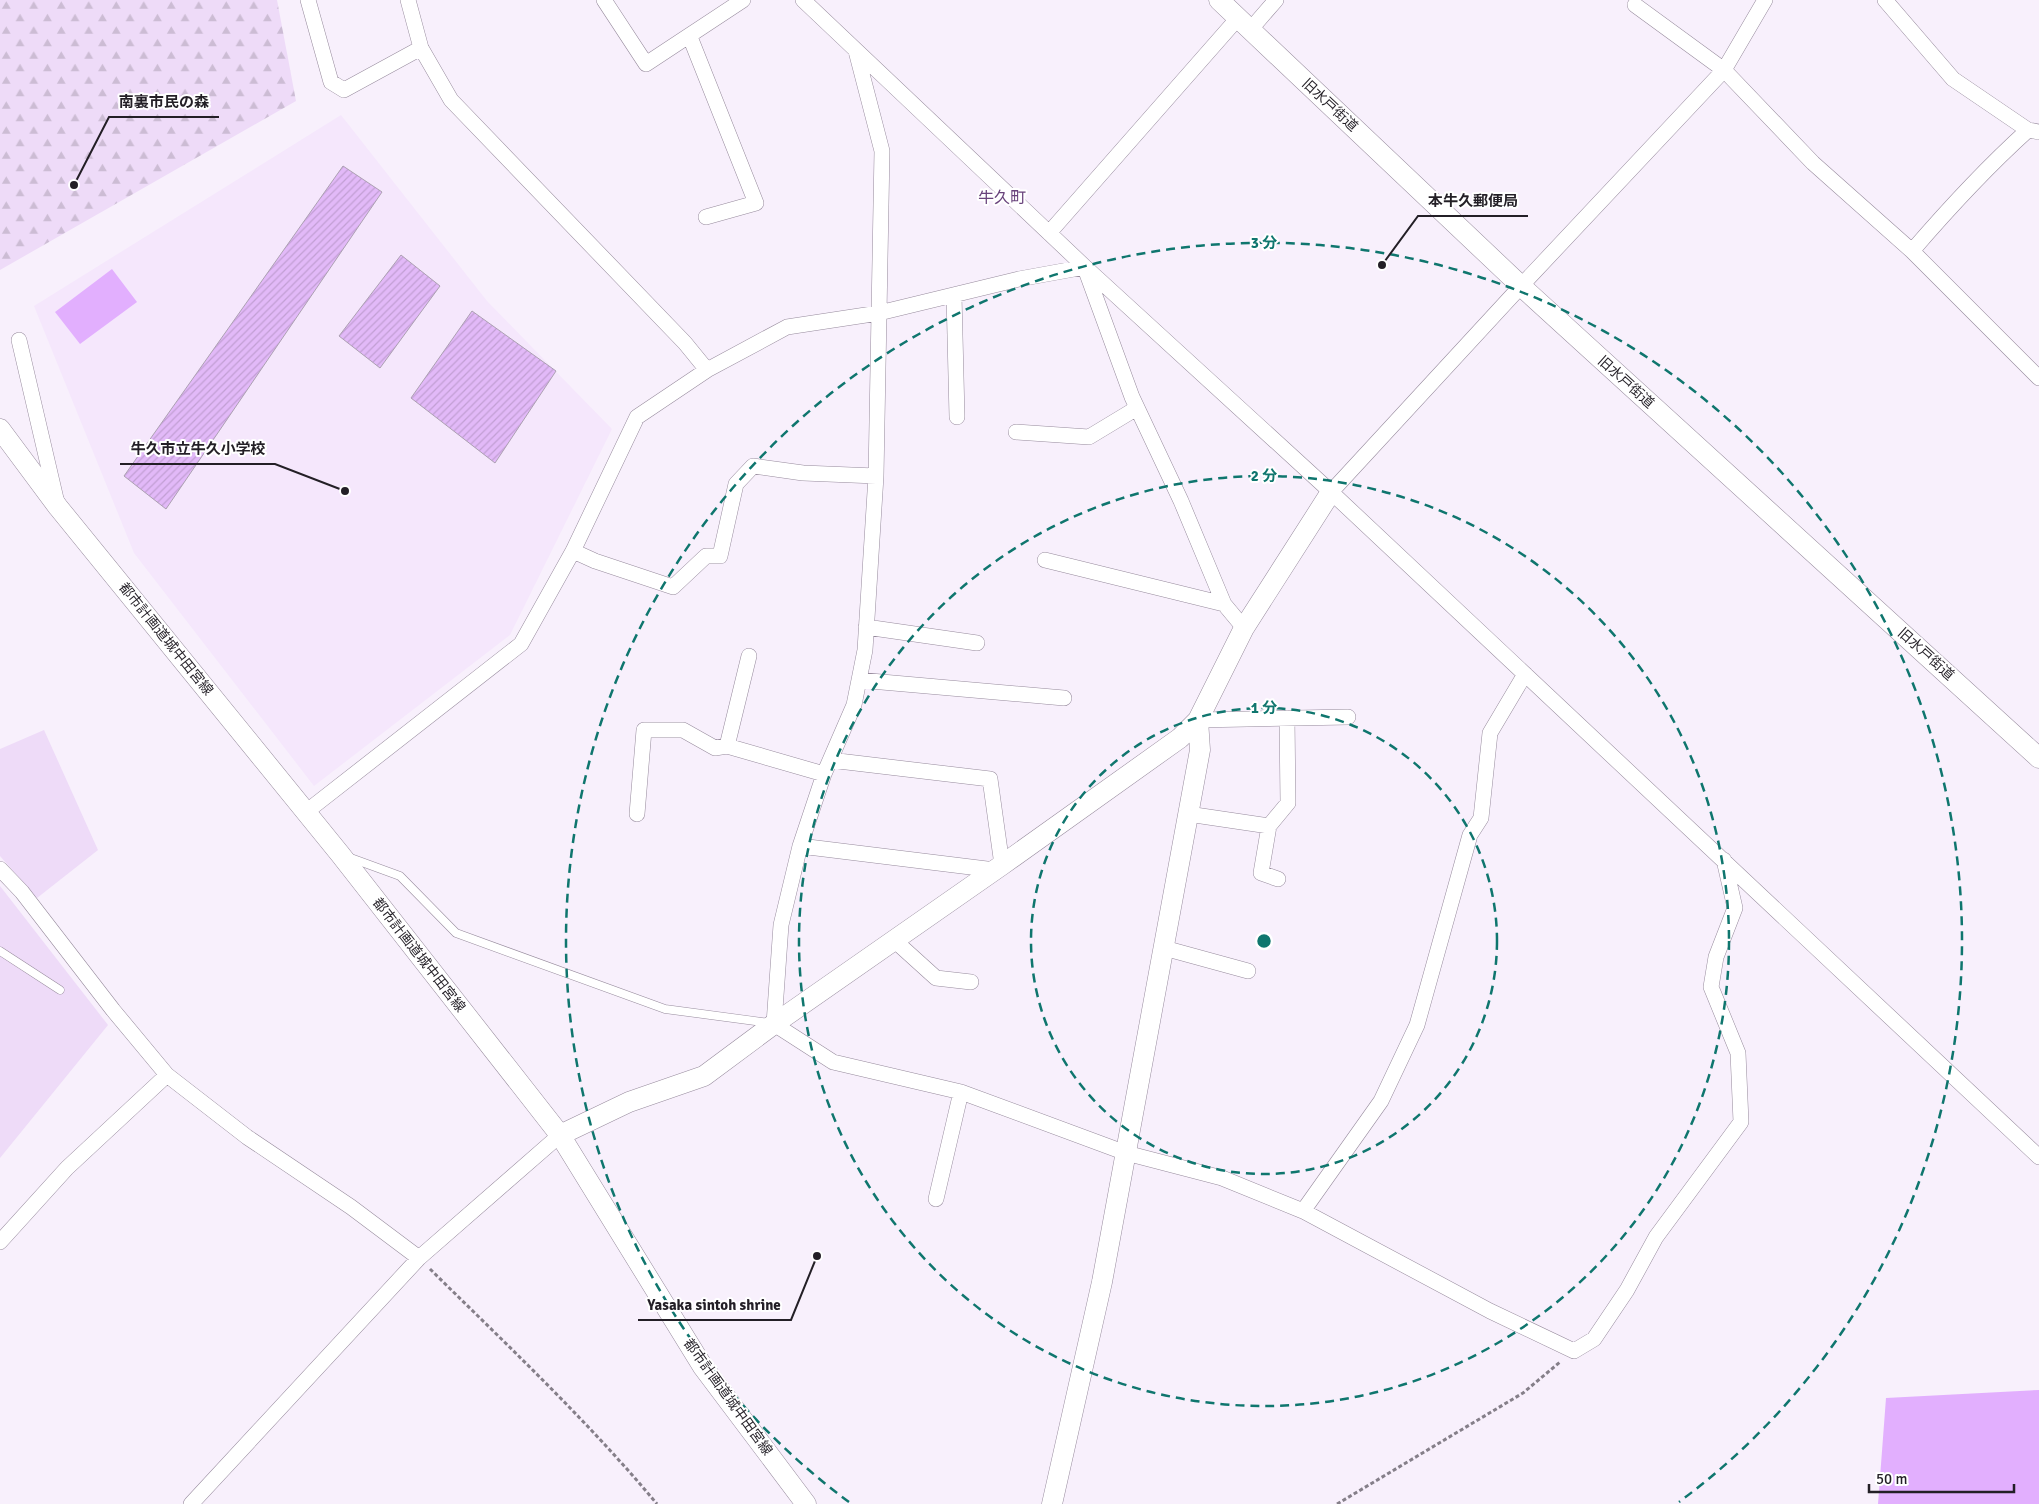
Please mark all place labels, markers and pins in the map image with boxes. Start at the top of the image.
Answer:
callout: 南裏市民の森 [109,87,219,117]
callout: 本牛久郵便局 [1418,186,1528,216]
callout: 牛久市立牛久小学校 [120,434,275,464]
centre of rings [1255,932,1273,950]
callout: Yasaka sintoh shrine [638,1290,791,1320]

